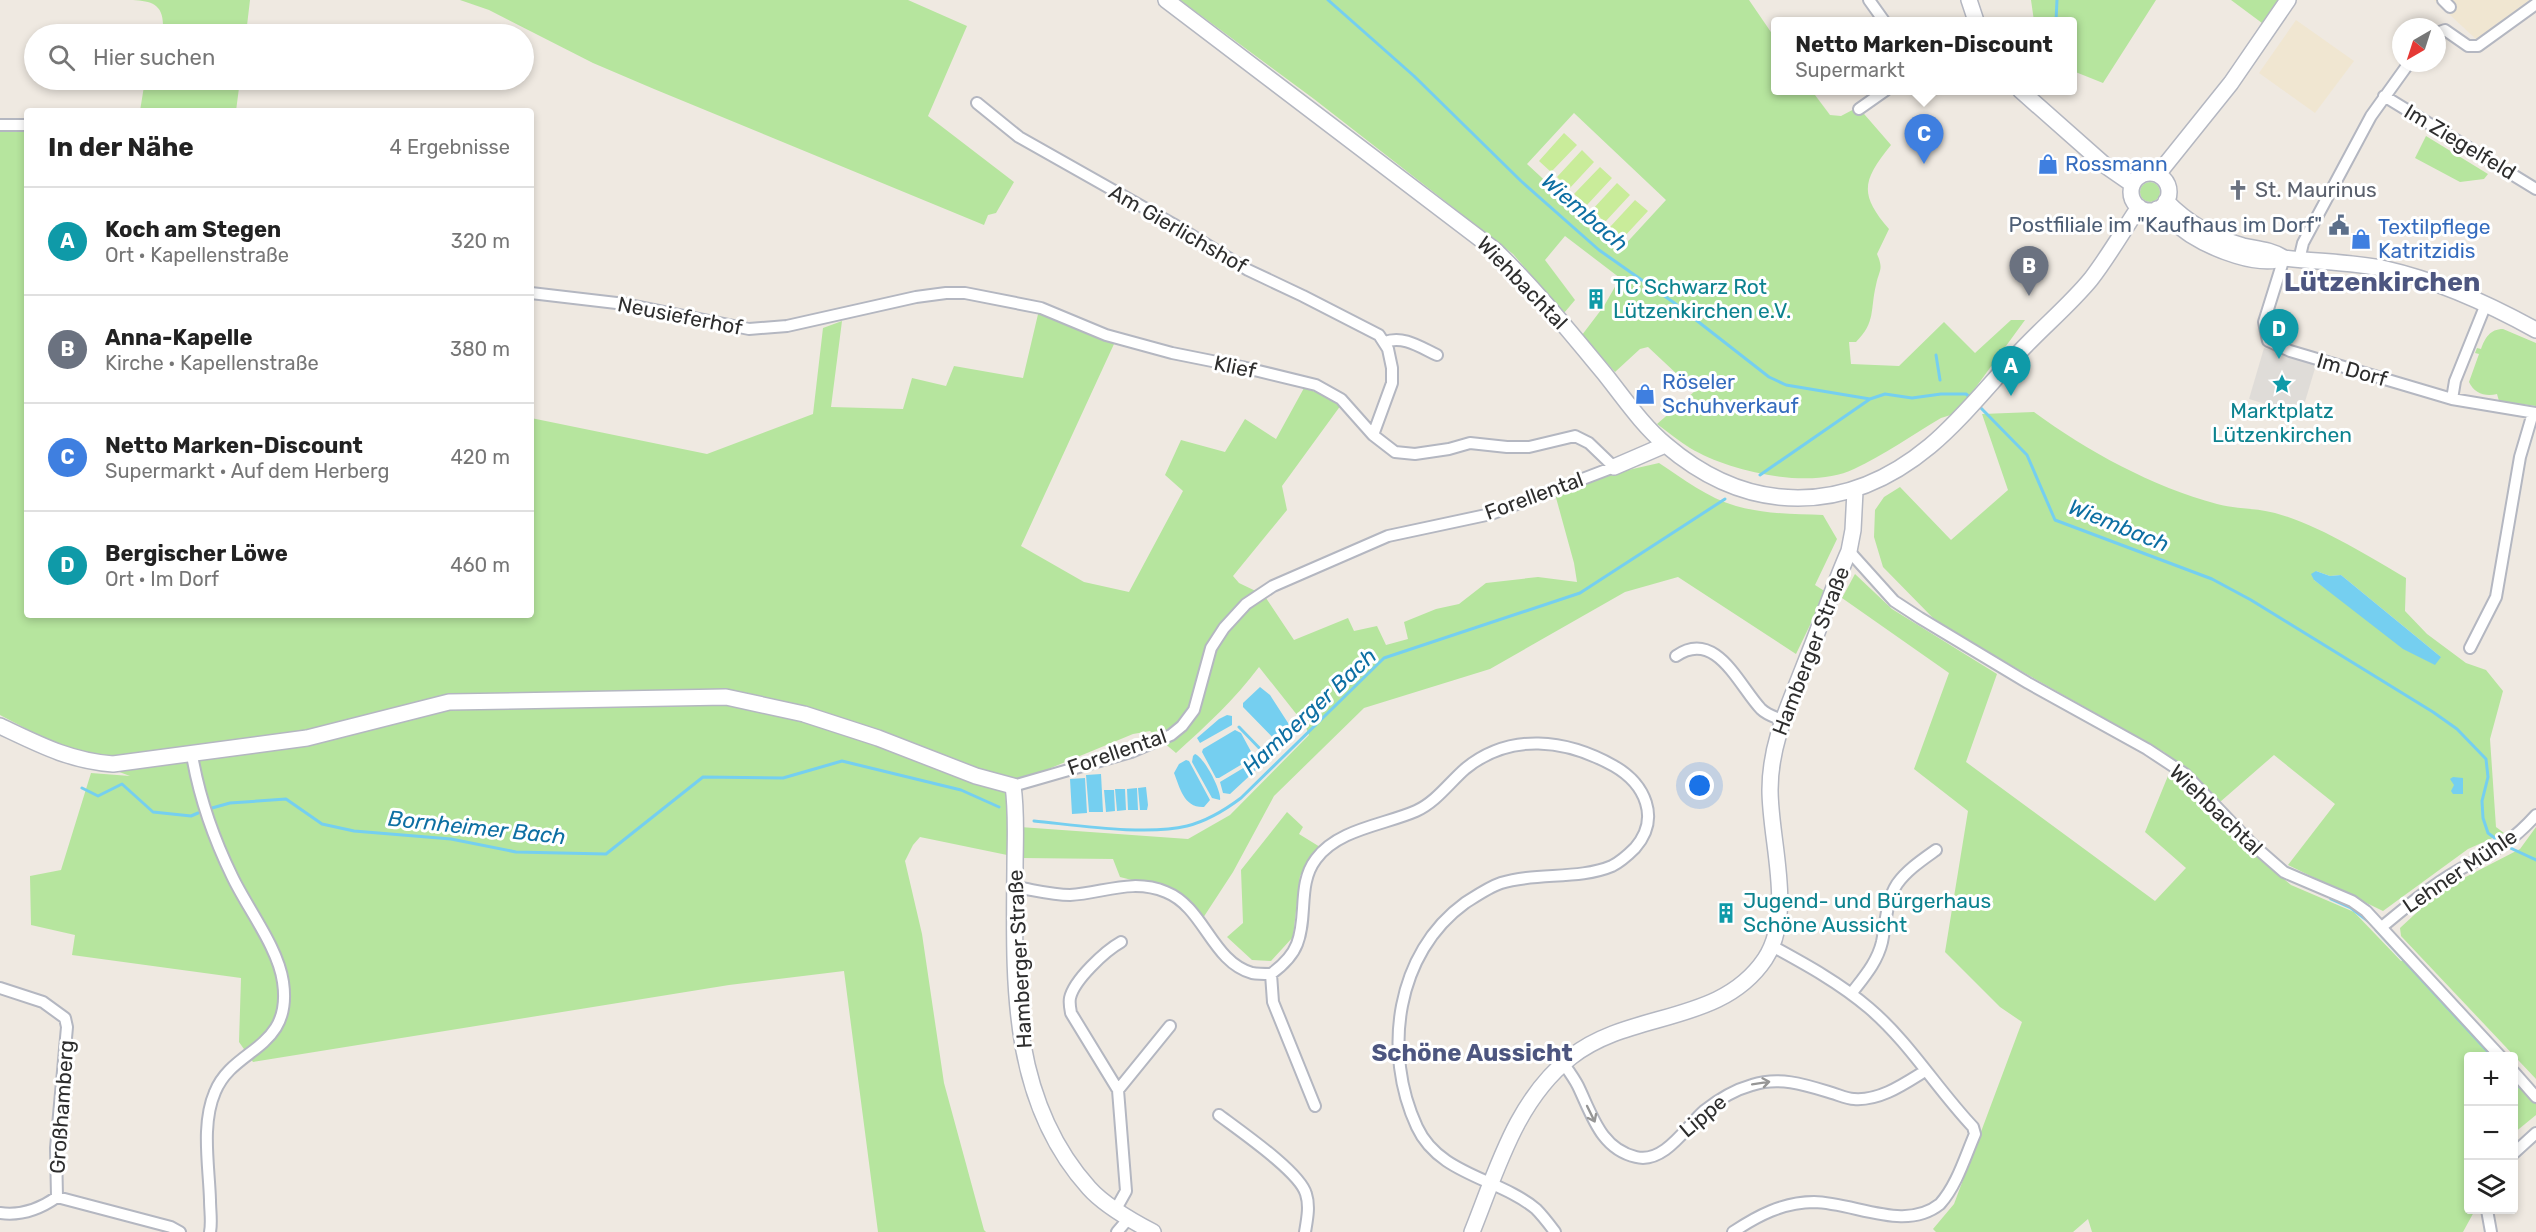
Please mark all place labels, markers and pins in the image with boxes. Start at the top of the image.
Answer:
pin: C [1904,114,1944,164]
place label: Rossmann [2065,151,2168,176]
shop icon: Rossmann [2036,152,2060,176]
place label: St. Maurinus [2255,177,2377,202]
church icon: St. Maurinus [2226,178,2250,202]
place label: Postfiliale im "Kaufhaus im Dorf" [2009,212,2322,237]
public building icon: Postfiliale im "Kaufhaus im Dorf" [2327,213,2351,237]
place label: Textilpflege Katritzidis [2378,214,2490,263]
shop icon: Textilpflege Katritzidis [2349,227,2373,251]
pin: B [2010,246,2048,296]
place label: TC Schwarz Rot Lützenkirchen e.V. [1613,274,1791,323]
building icon: TC Schwarz Rot Lützenkirchen e.V. [1584,287,1608,311]
pin: D [2260,310,2298,359]
pin: A [1992,346,2030,396]
place label: Röseler Schuhverkauf [1662,369,1799,418]
place icon: Marktplatz Lützenkirchen [2270,372,2294,396]
shop icon: Röseler Schuhverkauf [1633,382,1657,406]
place label: Marktplatz Lützenkirchen [2212,398,2352,447]
place label: Jugend- und Bürgerhaus Schöne Aussicht [1743,888,1991,937]
building icon: Jugend- und Bürgerhaus Schöne Aussicht [1714,901,1738,925]

